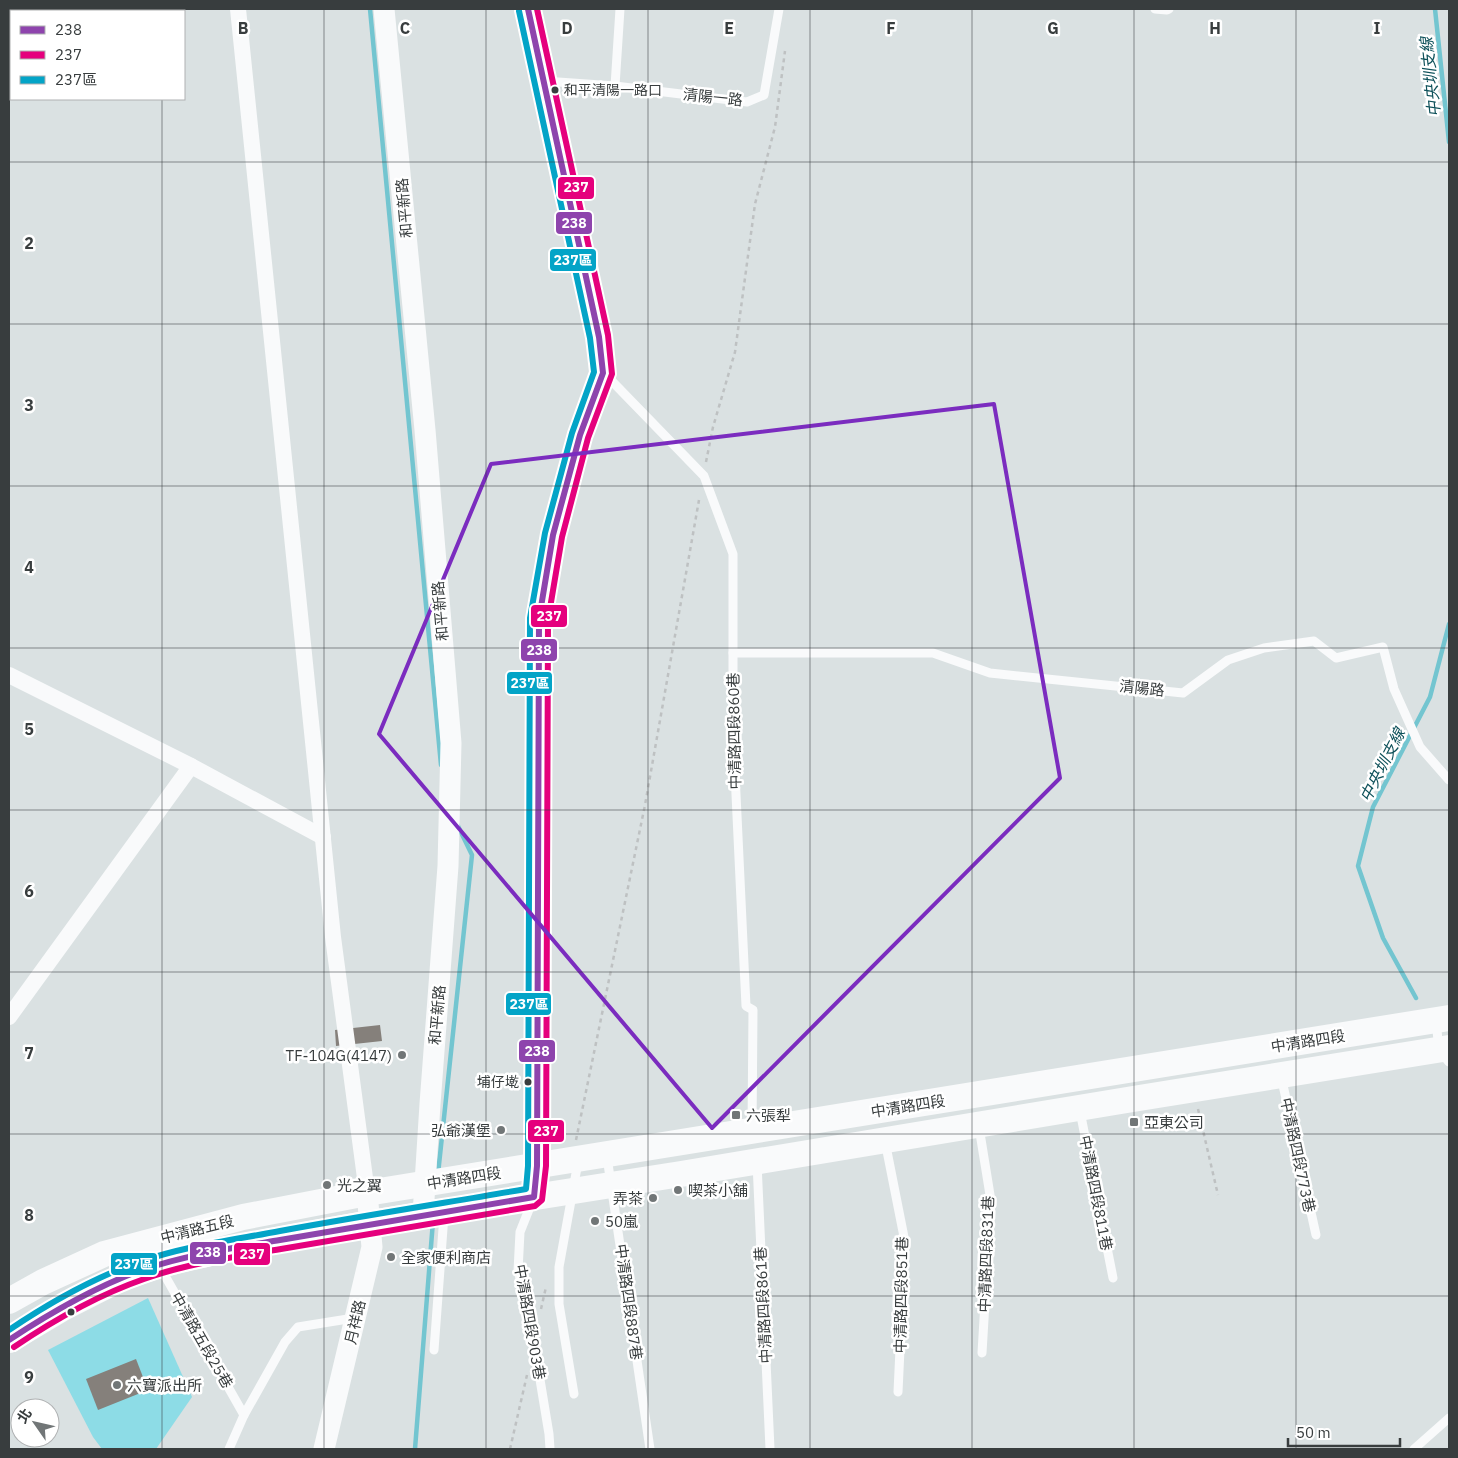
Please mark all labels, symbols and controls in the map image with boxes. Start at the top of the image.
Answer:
legend [10,10,185,100]
text: B [238,18,249,38]
text: C [400,18,410,38]
text: D [561,18,573,38]
text: E [724,18,734,38]
text: F [886,18,896,38]
text: G [1047,18,1059,38]
text: H [1209,18,1221,38]
text: I [1374,18,1381,38]
text: 238 [55,20,82,39]
water label: 中央圳支線 [1416,34,1444,118]
text: 237 [55,45,82,64]
text: 237區 [55,70,97,89]
place label: 和平清陽一路口 [564,81,662,99]
street label: 清陽一路 [682,84,744,110]
marker: 和平清陽一路口 [550,85,560,95]
line badge: 237 [557,176,595,200]
street label: 和平新路 [392,177,416,239]
text: 237 [563,178,589,196]
line badge: 238 [555,211,593,235]
text: 238 [561,214,587,232]
text: 2 [24,233,34,253]
line badge: 237區 [549,248,597,272]
text: 237區 [553,251,593,269]
text: 3 [24,395,34,415]
text: 4 [24,557,34,577]
street label: 和平新路 [428,580,452,642]
line badge: 237 [530,604,568,628]
text: 237 [536,607,562,625]
line badge: 238 [520,638,558,662]
text: 238 [526,641,552,659]
line badge: 237區 [506,671,553,695]
street label: 中清路四段860巷 [723,672,745,790]
text: 237區 [510,674,550,692]
street label: 清陽路 [1119,676,1165,700]
text: 5 [24,719,34,739]
water label: 中央圳支線 [1355,723,1410,805]
text: 6 [24,881,34,901]
street label: 和平新路 [425,984,449,1046]
line badge: 237區 [505,992,552,1016]
text: 237區 [509,995,549,1013]
street label: 中清路四段 [1269,1026,1347,1056]
line badge: 238 [518,1039,556,1063]
text: 238 [524,1042,550,1060]
text: 7 [24,1043,34,1063]
place label: TF-104G(4147) [286,1046,392,1065]
marker: TF-104G(4147) [396,1049,408,1061]
place label: 埔仔墘 [477,1073,519,1091]
marker: 埔仔墘 [523,1077,533,1087]
street label: 中清路四段 [869,1091,947,1121]
street label: 中清路四段773巷 [1277,1096,1319,1214]
place label: 六張犁 [746,1106,791,1125]
marker: 六張犁 [730,1109,742,1121]
place label: 亞東公司 [1144,1113,1204,1132]
marker: 亞東公司 [1128,1116,1140,1128]
line badge: 237 [527,1119,565,1143]
place label: 弘爺漢堡 [431,1121,491,1140]
text: 237 [533,1122,559,1140]
marker: 弘爺漢堡 [495,1124,507,1136]
street label: 中清路四段811巷 [1076,1134,1116,1252]
street label: 中清路四段 [425,1163,503,1193]
place label: 光之翼 [337,1176,382,1195]
marker: 光之翼 [321,1179,333,1191]
place label: 喫茶小舖 [688,1181,748,1200]
marker: 喫茶小舖 [672,1184,684,1196]
place label: 弄茶 [613,1189,643,1208]
marker: 弄茶 [647,1192,659,1204]
street label: 中清路四段831巷 [974,1195,998,1313]
text: 8 [24,1205,34,1225]
street label: 中清路五段 [158,1211,236,1247]
place label: 50嵐 [605,1212,638,1231]
marker: 50嵐 [589,1215,601,1227]
street label: 中清路四段851巷 [890,1236,912,1354]
line badge: 238 [189,1241,227,1265]
line badge: 237 [233,1242,271,1266]
text: 238 [195,1243,221,1261]
street label: 中清路四段887巷 [611,1243,647,1361]
text: 237 [239,1245,265,1263]
street label: 中清路四段861巷 [750,1246,776,1364]
place label: 全家便利商店 [401,1248,491,1267]
marker: 全家便利商店 [385,1251,397,1263]
line badge: 237區 [110,1252,158,1276]
text: 237區 [114,1255,154,1273]
street label: 中清路四段903巷 [510,1263,550,1381]
street label: 中清路五段25巷 [167,1288,237,1392]
street label: 月祥路 [341,1298,369,1346]
unlabelled marker [66,1307,76,1317]
text: 9 [24,1367,34,1387]
place label: 六寶派出所 [127,1376,202,1395]
marker: 六寶派出所 [111,1379,123,1391]
north arrow [10,1398,60,1448]
text: 北 [13,1405,36,1427]
scale bar [1288,1416,1400,1448]
text: 50 m [1296,1423,1331,1442]

